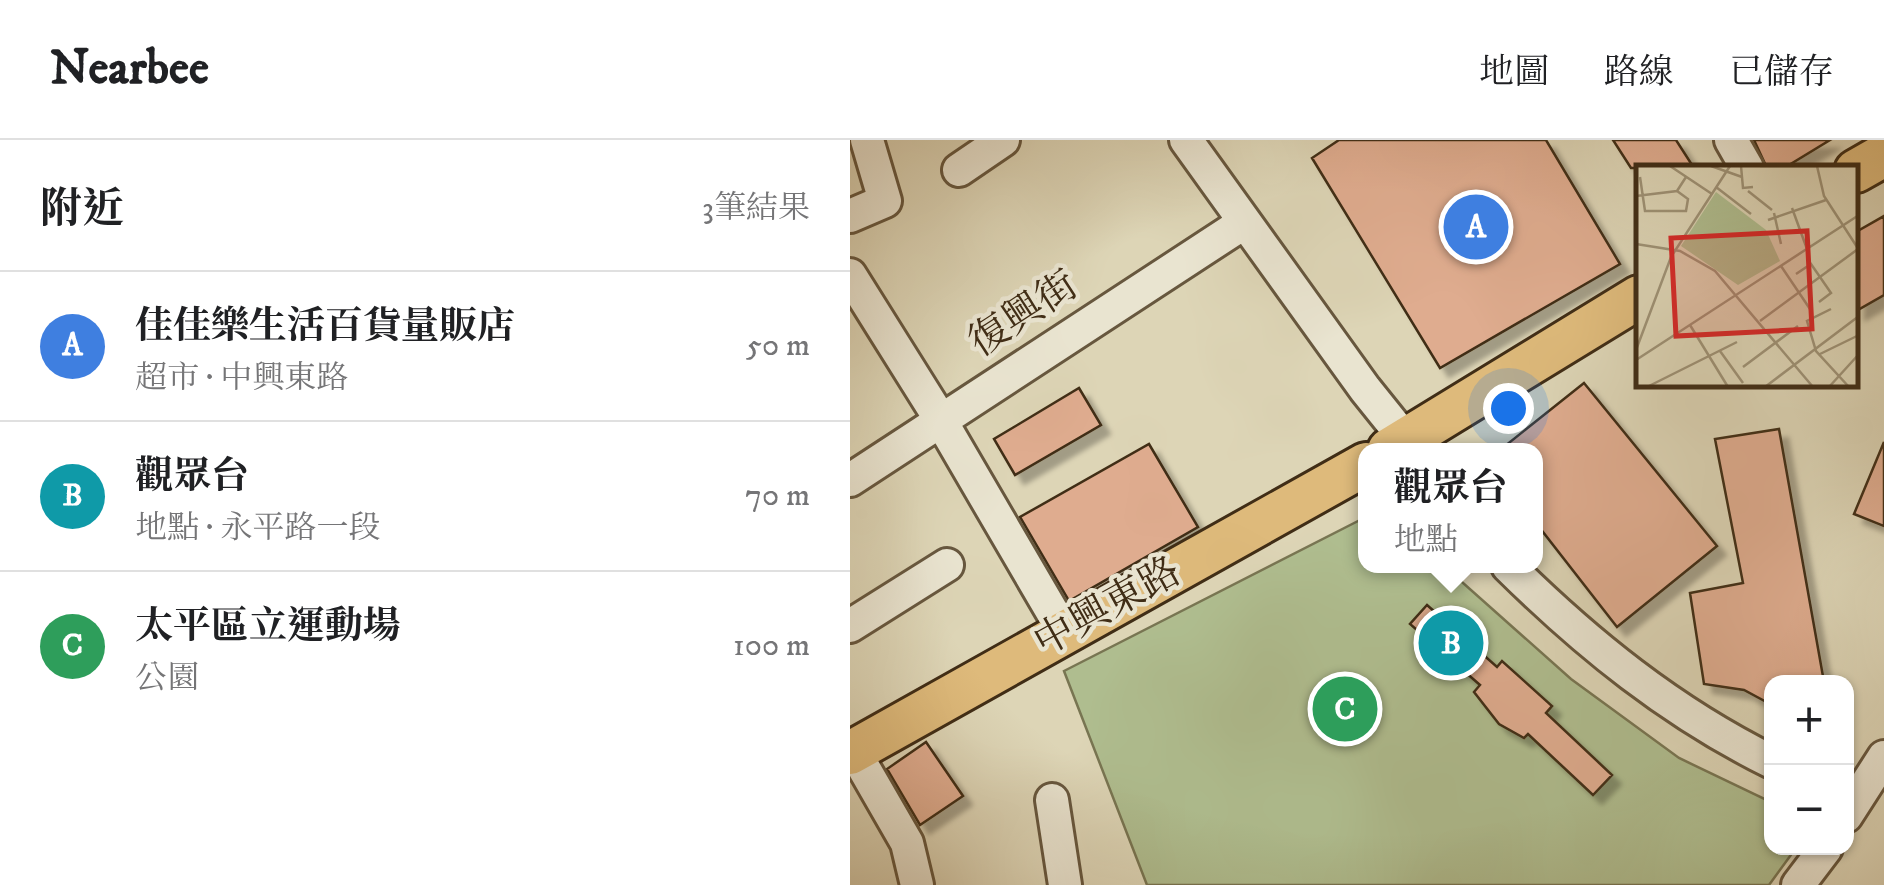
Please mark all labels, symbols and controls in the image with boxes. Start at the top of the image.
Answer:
text: Nearbee [50,39,209,99]
text: 地圖 [1479,51,1549,95]
text: 路線 [1604,51,1674,95]
text: 已儲存 [1729,51,1834,95]
inset map [1636,165,1859,388]
text: 附近 [40,184,124,236]
text: 3筆結果 [702,189,810,229]
pin: A [1444,189,1508,264]
street label: 復興街 [960,261,1088,369]
text: 佳佳樂生活百貨量販店 [135,303,515,351]
text: A [62,326,83,366]
text: 50 m [746,326,810,366]
text: 超市 · 中興東路 [135,359,348,399]
your location [1483,383,1534,434]
popup [1358,443,1543,573]
text: 觀眾台 [135,453,249,501]
text: 觀眾台 [1393,465,1508,513]
text: B [62,476,83,516]
text: 70 m [745,476,810,516]
text: 地點 · 永平路一段 [135,509,380,549]
text: 地點 [1393,521,1458,561]
street label: 中興東路 [1026,547,1190,669]
text: 太平區立運動場 [135,603,401,651]
pin: B [1418,606,1484,680]
text: C [62,626,83,666]
text: 100 m [733,626,810,666]
text: 公園 [135,659,199,699]
pin: C [1312,672,1378,746]
map controls [1764,675,1854,855]
button: + [1764,675,1854,765]
button: − [1764,765,1854,855]

